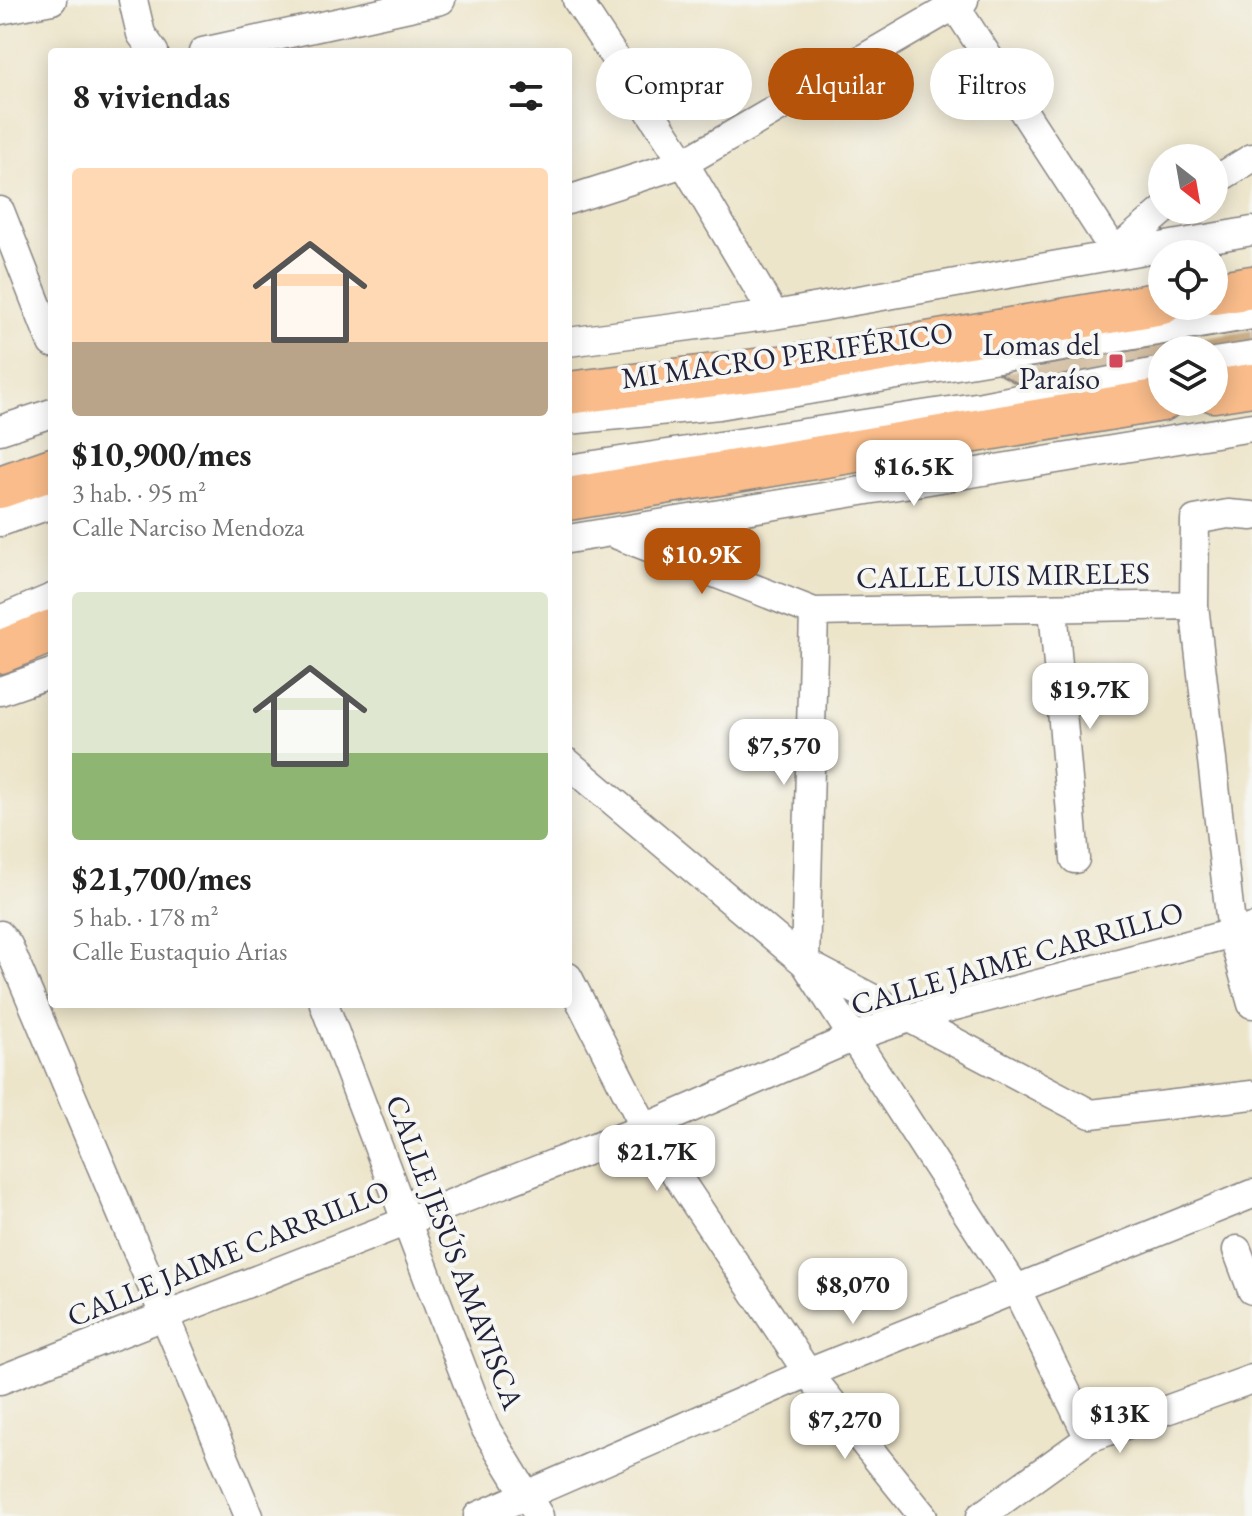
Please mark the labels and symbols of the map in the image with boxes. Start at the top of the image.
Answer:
north arrow [1148,144,1228,224]
street label: MI MACRO PERIFÉRICO [618,312,956,398]
place label: Lomas del Paraíso [983,325,1100,398]
marker: Lomas del Paraíso [1107,352,1125,370]
pin: $16.5K [849,440,979,508]
pin: $10.9K [637,528,767,596]
street label: CALLE LUIS MIRELES [856,553,1150,597]
pin: $19.7K [1025,663,1155,731]
pin: $7,570 [719,719,849,787]
street label: CALLE JAIME CARRILLO [846,892,1188,1024]
street label: CALLE JESÚS AMAVISCA [377,1089,533,1415]
pin: $21.7K [592,1125,722,1193]
street label: CALLE JAIME CARRILLO [61,1170,395,1336]
pin: $8,070 [788,1258,918,1326]
pin: $13K [1073,1387,1167,1455]
pin: $7,270 [780,1393,910,1461]

